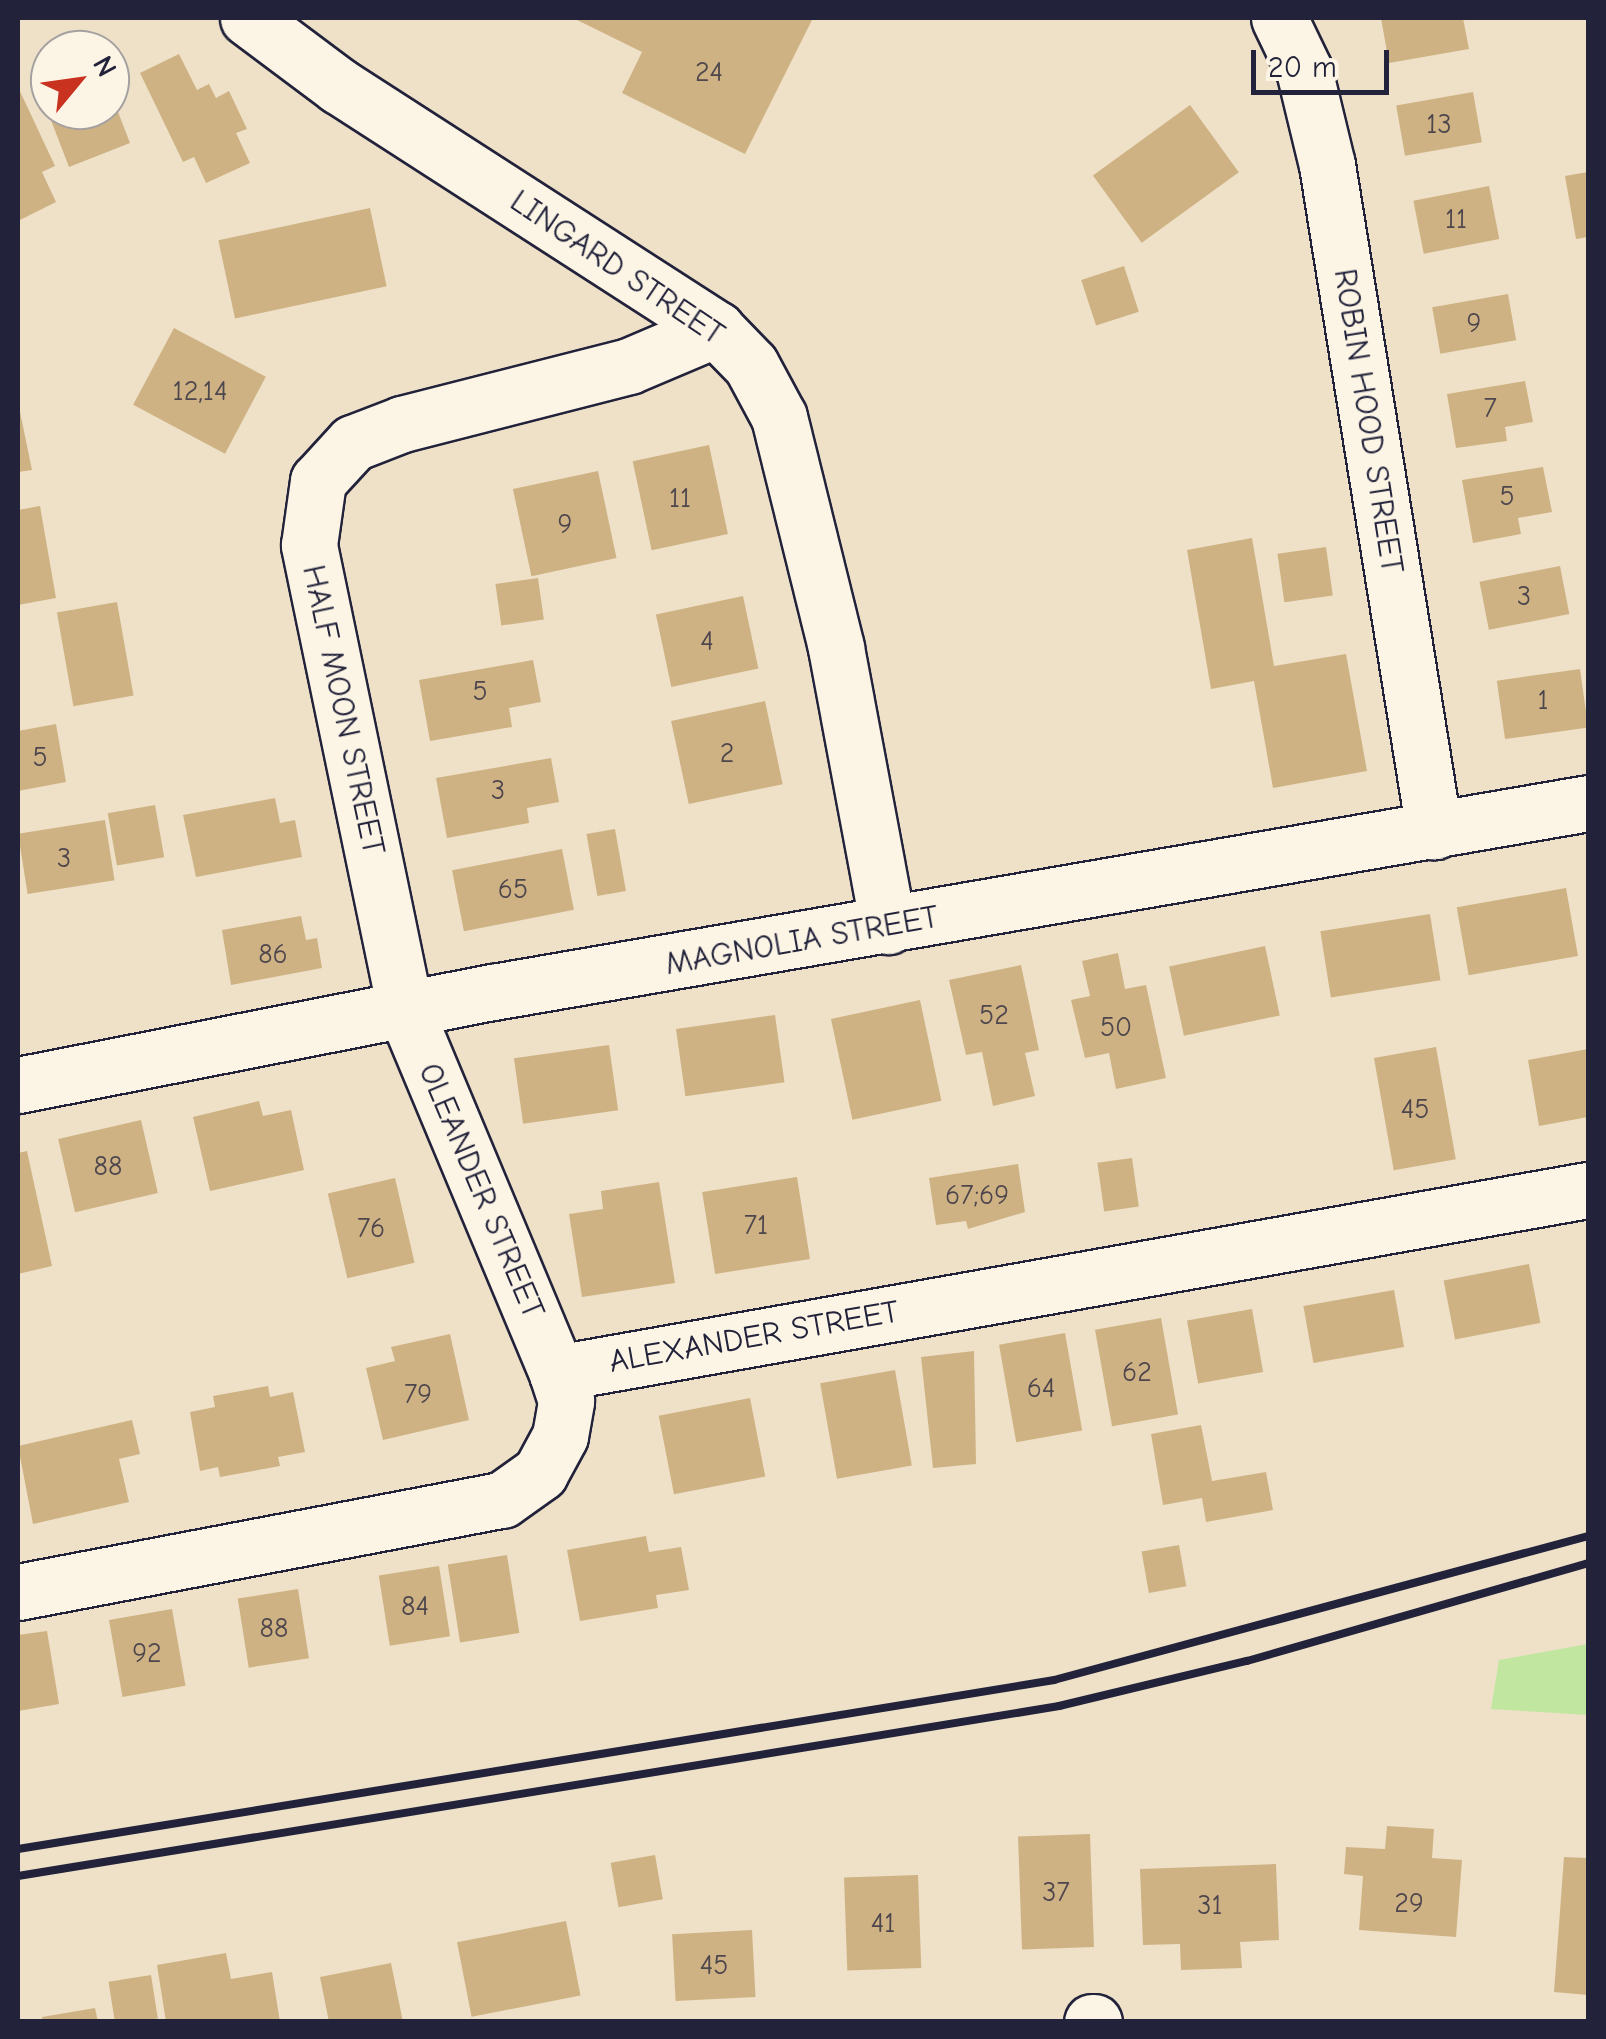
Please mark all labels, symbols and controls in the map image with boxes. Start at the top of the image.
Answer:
north arrow [30,30,130,130]
scale bar [1256,30,1394,92]
text: 20 m [1268,50,1337,85]
text: N [86,51,123,82]
house number: 24 [695,55,723,89]
house number: 13 [1426,107,1452,141]
street label: LINGARD STREET [503,182,731,354]
house number: 11 [1445,202,1467,236]
street label: ROBIN HOOD STREET [1325,266,1411,576]
house number: 9 [1467,306,1481,340]
house number: 12,14 [173,374,227,408]
house number: 7 [1483,391,1497,425]
house number: 5 [1499,479,1515,513]
house number: 11 [669,481,691,515]
house number: 9 [558,507,572,541]
street label: HALF MOON STREET [294,562,392,858]
house number: 3 [1517,579,1531,613]
house number: 4 [700,624,714,658]
house number: 5 [472,674,488,708]
house number: 1 [1537,683,1549,717]
house number: 2 [720,736,734,770]
house number: 5 [32,740,48,774]
house number: 3 [491,773,505,807]
house number: 3 [57,841,71,875]
house number: 65 [498,872,528,906]
street label: MAGNOLIA STREET [663,898,941,984]
house number: 86 [258,937,288,971]
house number: 52 [979,998,1009,1032]
house number: 50 [1100,1010,1132,1044]
street label: OLEANDER STREET [410,1058,552,1324]
house number: 45 [1401,1092,1429,1126]
house number: 88 [94,1149,122,1183]
house number: 67;69 [945,1178,1009,1212]
house number: 71 [744,1208,768,1242]
house number: 76 [357,1211,385,1245]
street label: ALEXANDER STREET [606,1293,902,1381]
house number: 62 [1122,1355,1152,1389]
house number: 64 [1027,1371,1055,1405]
house number: 79 [404,1377,432,1411]
house number: 84 [401,1589,429,1623]
house number: 88 [260,1611,288,1645]
house number: 92 [132,1636,162,1670]
house number: 37 [1042,1875,1070,1909]
house number: 29 [1394,1886,1424,1920]
house number: 31 [1197,1888,1223,1922]
house number: 41 [871,1906,895,1940]
house number: 45 [700,1948,728,1982]

